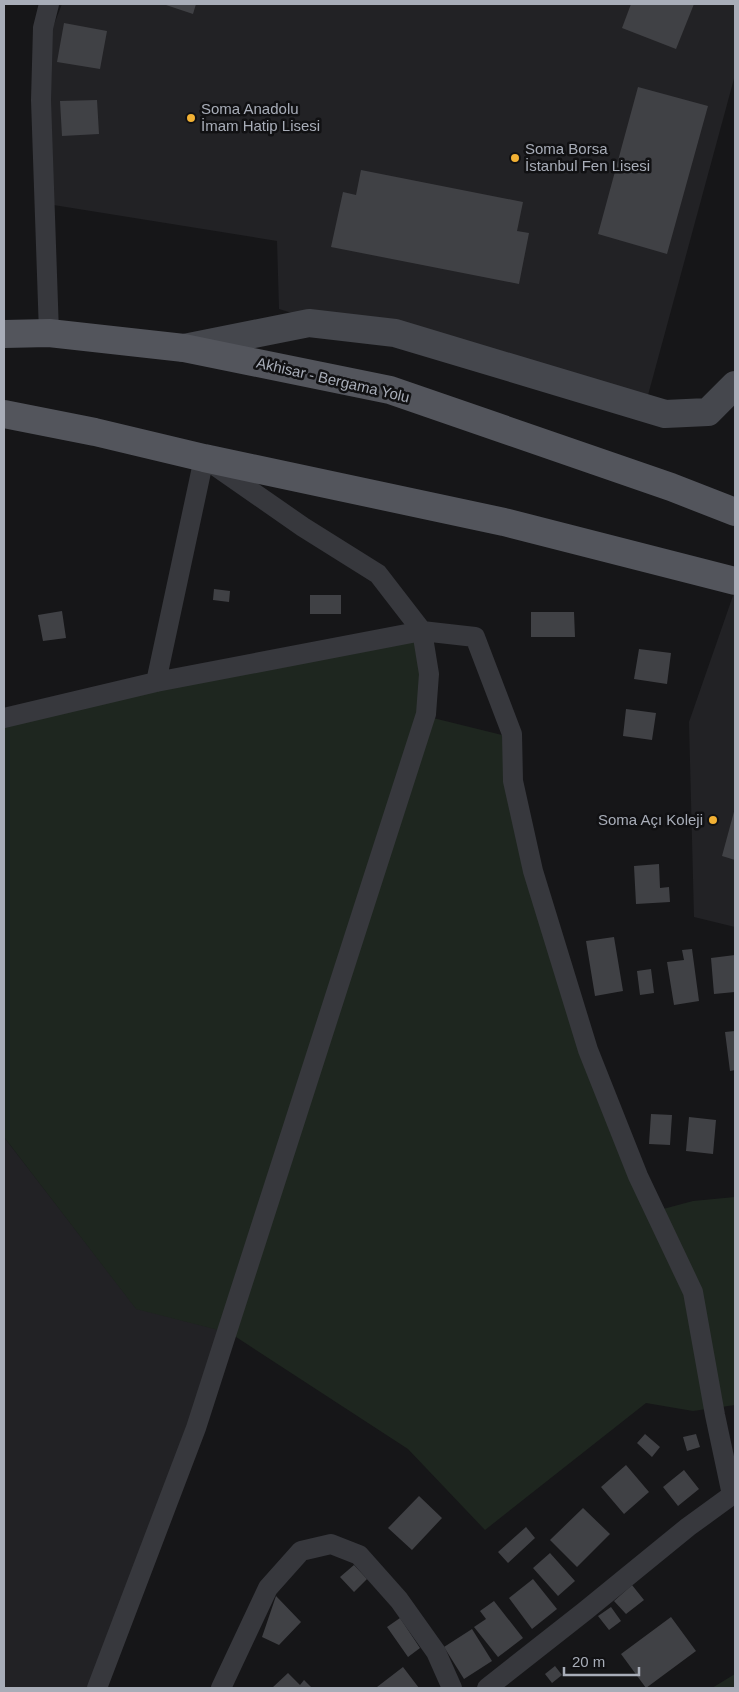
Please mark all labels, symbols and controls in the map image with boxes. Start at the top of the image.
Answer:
place label: Soma Anadolu İmam Hatip Lisesi [201,100,320,134]
marker: Soma Anadolu İmam Hatip Lisesi [185,112,197,124]
place label: Soma Borsa İstanbul Fen Lisesi [525,140,650,174]
marker: Soma Borsa İstanbul Fen Lisesi [509,152,521,164]
street label: Akhisar - Bergama Yolu [255,354,411,405]
place label: Soma Açı Koleji [598,811,703,828]
marker: Soma Açı Koleji [707,814,719,826]
scale bar [564,1644,639,1676]
text: 20 m [572,1653,605,1670]

